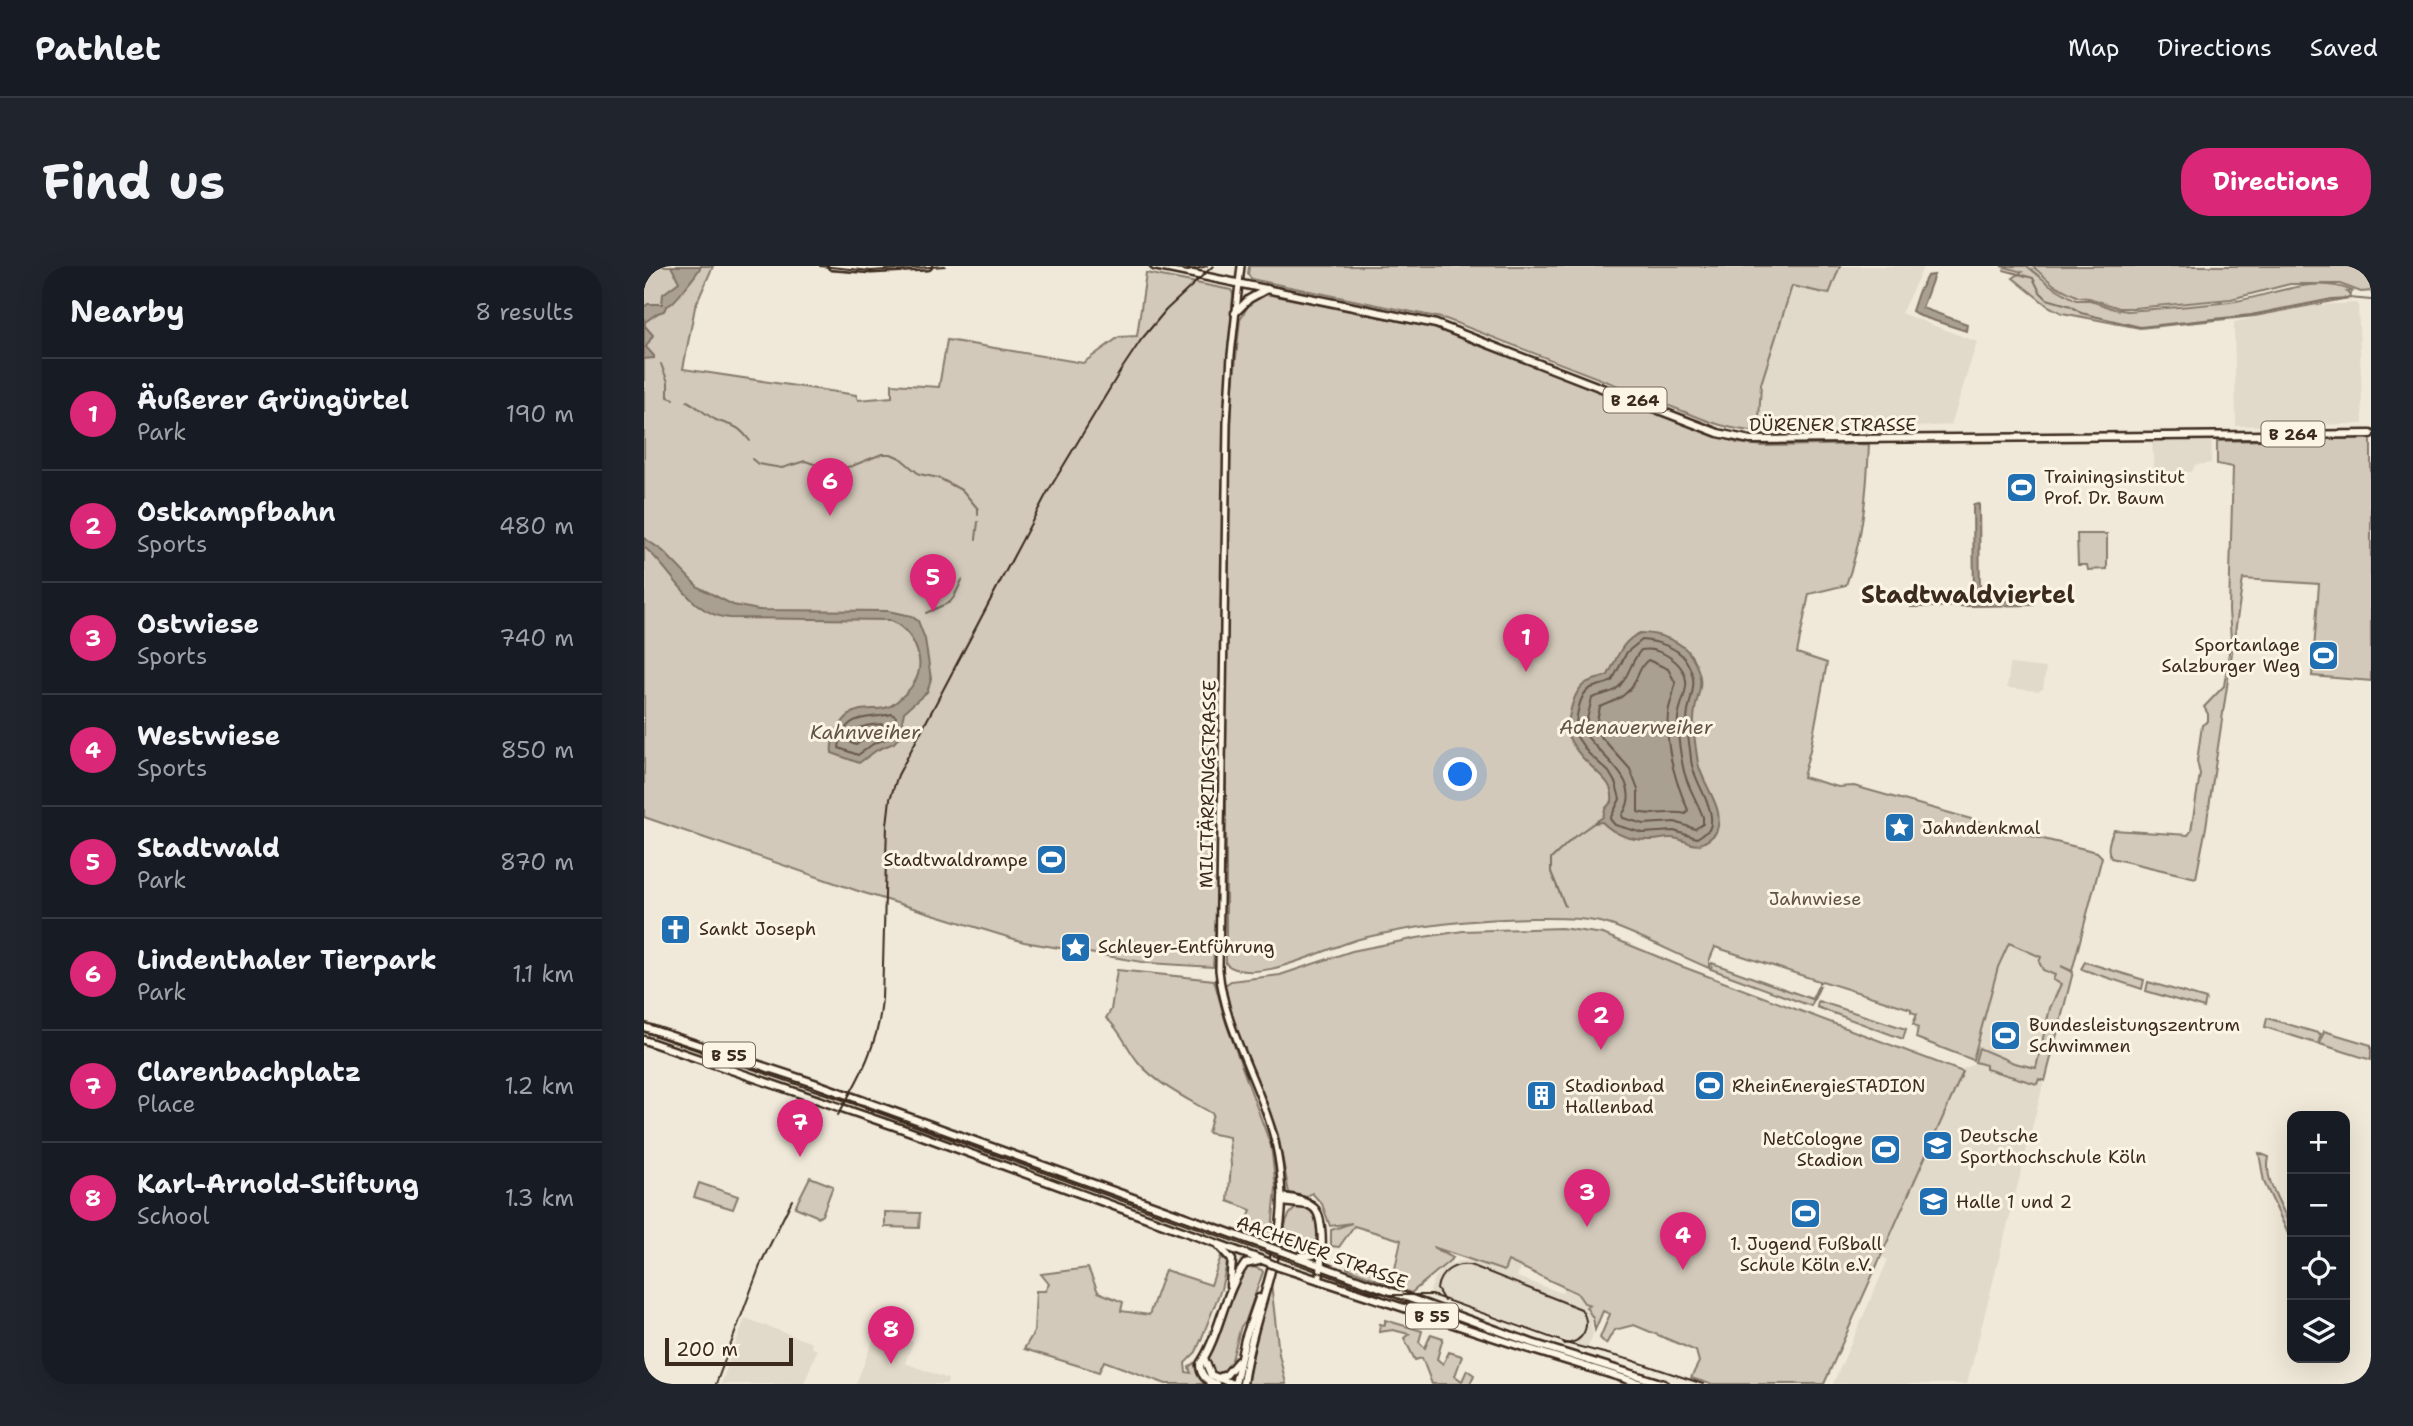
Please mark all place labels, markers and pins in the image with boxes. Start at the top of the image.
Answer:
pin: 6 [807,458,853,516]
place label: Trainingsinstitut Prof. Dr. Baum [2044,465,2185,510]
sports icon: Trainingsinstitut Prof. Dr. Baum [2004,470,2038,504]
pin: 5 [910,554,956,612]
pin: 1 [1503,614,1549,672]
place label: Sportanlage Salzburger Weg [2162,633,2300,678]
sports icon: Sportanlage Salzburger Weg [2306,638,2340,672]
place icon: Jahndenkmal [1882,811,1916,845]
place label: Jahndenkmal [1922,816,2041,840]
sports icon: Stadtwaldrampe [1034,843,1068,877]
place label: Stadtwaldrampe [883,848,1028,872]
church icon: Sankt Joseph [659,912,693,946]
place label: Sankt Joseph [699,917,816,941]
place icon: Schleyer-Entführung [1058,930,1092,964]
place label: Schleyer-Entführung [1098,935,1275,959]
pin: 2 [1578,992,1624,1050]
place label: Bundesleistungszentrum Schwimmen [2029,1013,2240,1058]
sports icon: Bundesleistungszentrum Schwimmen [1989,1018,2023,1052]
sports icon: RheinEnergieSTADION [1692,1069,1726,1103]
place label: Stadionbad Hallenbad [1565,1074,1664,1119]
place label: RheinEnergieSTADION [1732,1074,1926,1098]
building icon: Stadionbad Hallenbad [1525,1079,1559,1113]
pin: 7 [777,1099,823,1157]
place label: Deutsche Sporthochschule Köln [1960,1124,2146,1169]
place label: NetCologne Stadion [1763,1127,1863,1172]
school or university icon: Deutsche Sporthochschule Köln [1920,1129,1954,1163]
sports icon: NetCologne Stadion [1869,1132,1903,1166]
pin: 3 [1564,1169,1610,1227]
school or university icon: Halle 1 und 2 [1916,1185,1950,1219]
place label: Halle 1 und 2 [1956,1190,2072,1214]
sports icon: 1. Jugend Fußball Schule Köln e.V. [1789,1196,1823,1230]
pin: 4 [1660,1212,1706,1270]
place label: 1. Jugend Fußball Schule Köln e.V. [1730,1232,1883,1277]
pin: 8 [868,1306,914,1364]

